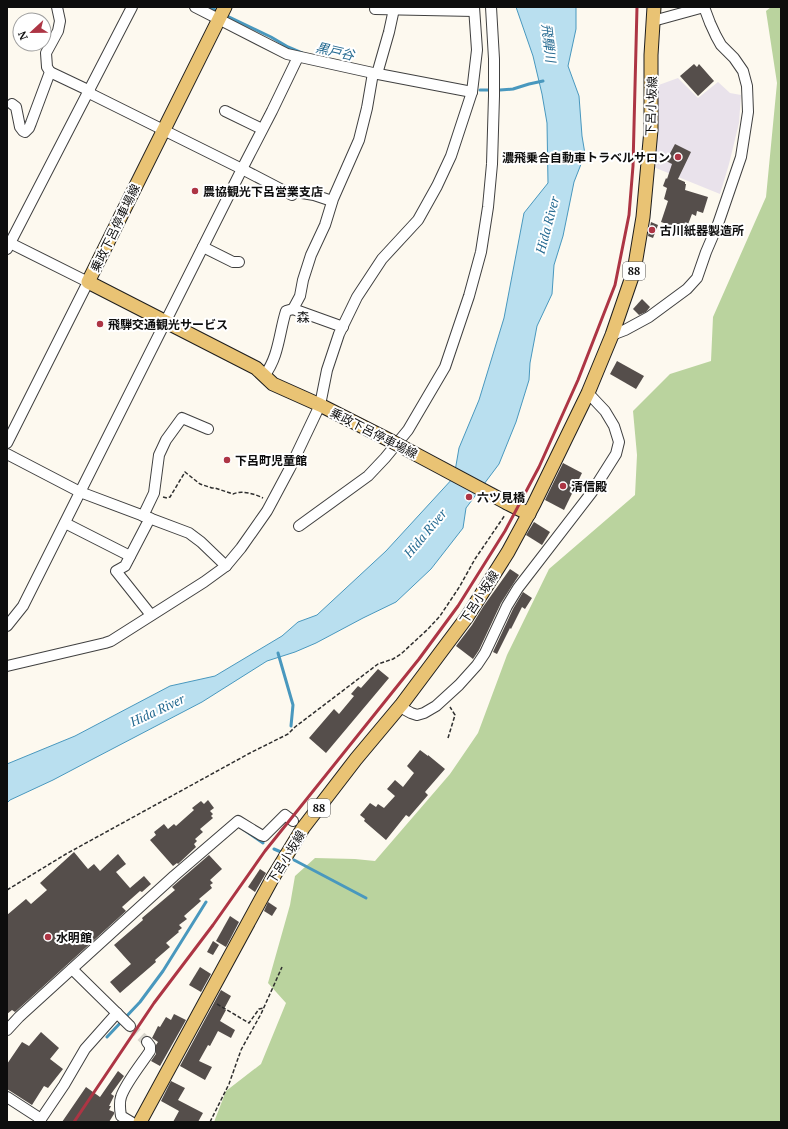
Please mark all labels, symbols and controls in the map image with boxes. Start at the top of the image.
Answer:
north arrow [12,12,52,52]
water label: 飛騨川 [538,23,561,65]
text: N [14,29,31,42]
water label: 黒戸谷 [314,38,357,64]
street label: 下呂小坂線 [642,76,660,136]
place label: 濃飛乗合自動車トラベルサロン [502,150,670,165]
marker: 濃飛乗合自動車トラベルサロン [673,152,683,162]
street label: 乗政下呂停車場線 [87,182,143,274]
place label: 農協観光下呂営業支店 [203,184,323,199]
marker: 農協観光下呂営業支店 [190,186,200,196]
water label: Hida River [530,194,563,256]
place label: 古川紙器製造所 [660,223,744,238]
marker: 古川紙器製造所 [647,225,657,235]
road number: 88 [623,262,645,280]
district label: 森 [296,308,310,326]
place label: 飛騨交通観光サービス [108,317,228,332]
marker: 飛騨交通観光サービス [95,319,105,329]
street label: 乗政下呂停車場線 [328,405,420,461]
place label: 下呂町児童館 [235,453,307,468]
marker: 下呂町児童館 [222,455,232,465]
place label: 清信殿 [571,479,607,494]
marker: 清信殿 [558,481,568,491]
place label: 六ツ見橋 [477,490,526,505]
marker: 六ツ見橋 [464,492,474,502]
water label: Hida River [399,504,451,562]
street label: 下呂小坂線 [456,568,502,626]
water label: Hida River [126,689,188,731]
road number: 88 [308,799,330,817]
street label: 下呂小坂線 [264,828,308,886]
place label: 水明館 [56,930,92,945]
marker: 水明館 [43,932,53,942]

